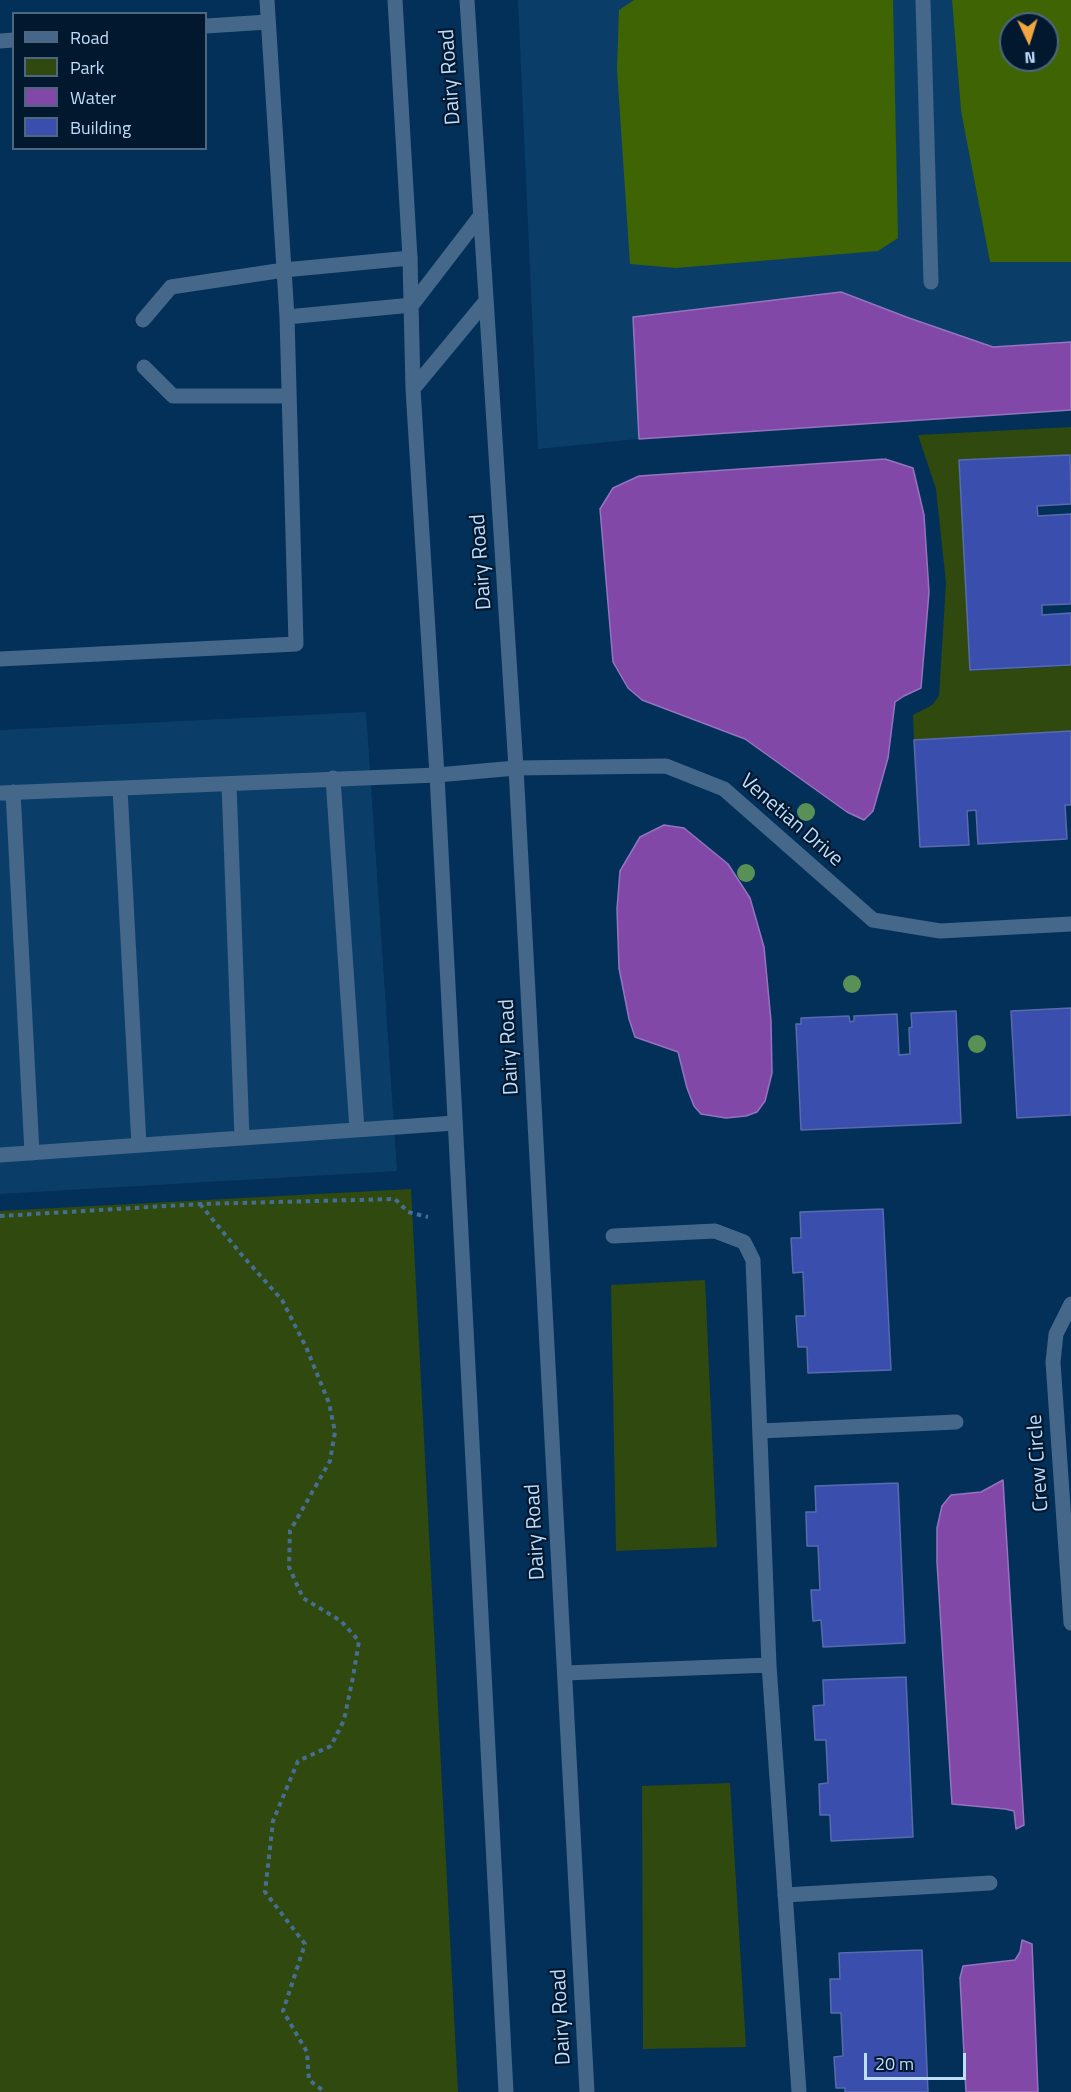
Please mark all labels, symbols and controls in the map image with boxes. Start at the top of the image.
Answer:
legend [12,12,207,150]
north arrow [999,12,1059,72]
text: Road [70,24,109,51]
street label: Dairy Road [435,28,467,126]
text: N [1024,46,1036,70]
text: Park [70,54,104,81]
text: Water [70,84,116,111]
text: Building [70,114,131,141]
street label: Dairy Road [466,513,498,611]
street label: Venetian Drive [734,769,848,873]
street label: Dairy Road [495,998,525,1096]
street label: Crew Circle [1023,1414,1055,1512]
street label: Dairy Road [521,1483,551,1581]
street label: Dairy Road [547,1968,577,2066]
scale bar [867,2041,969,2079]
text: 20 m [875,2050,914,2077]

